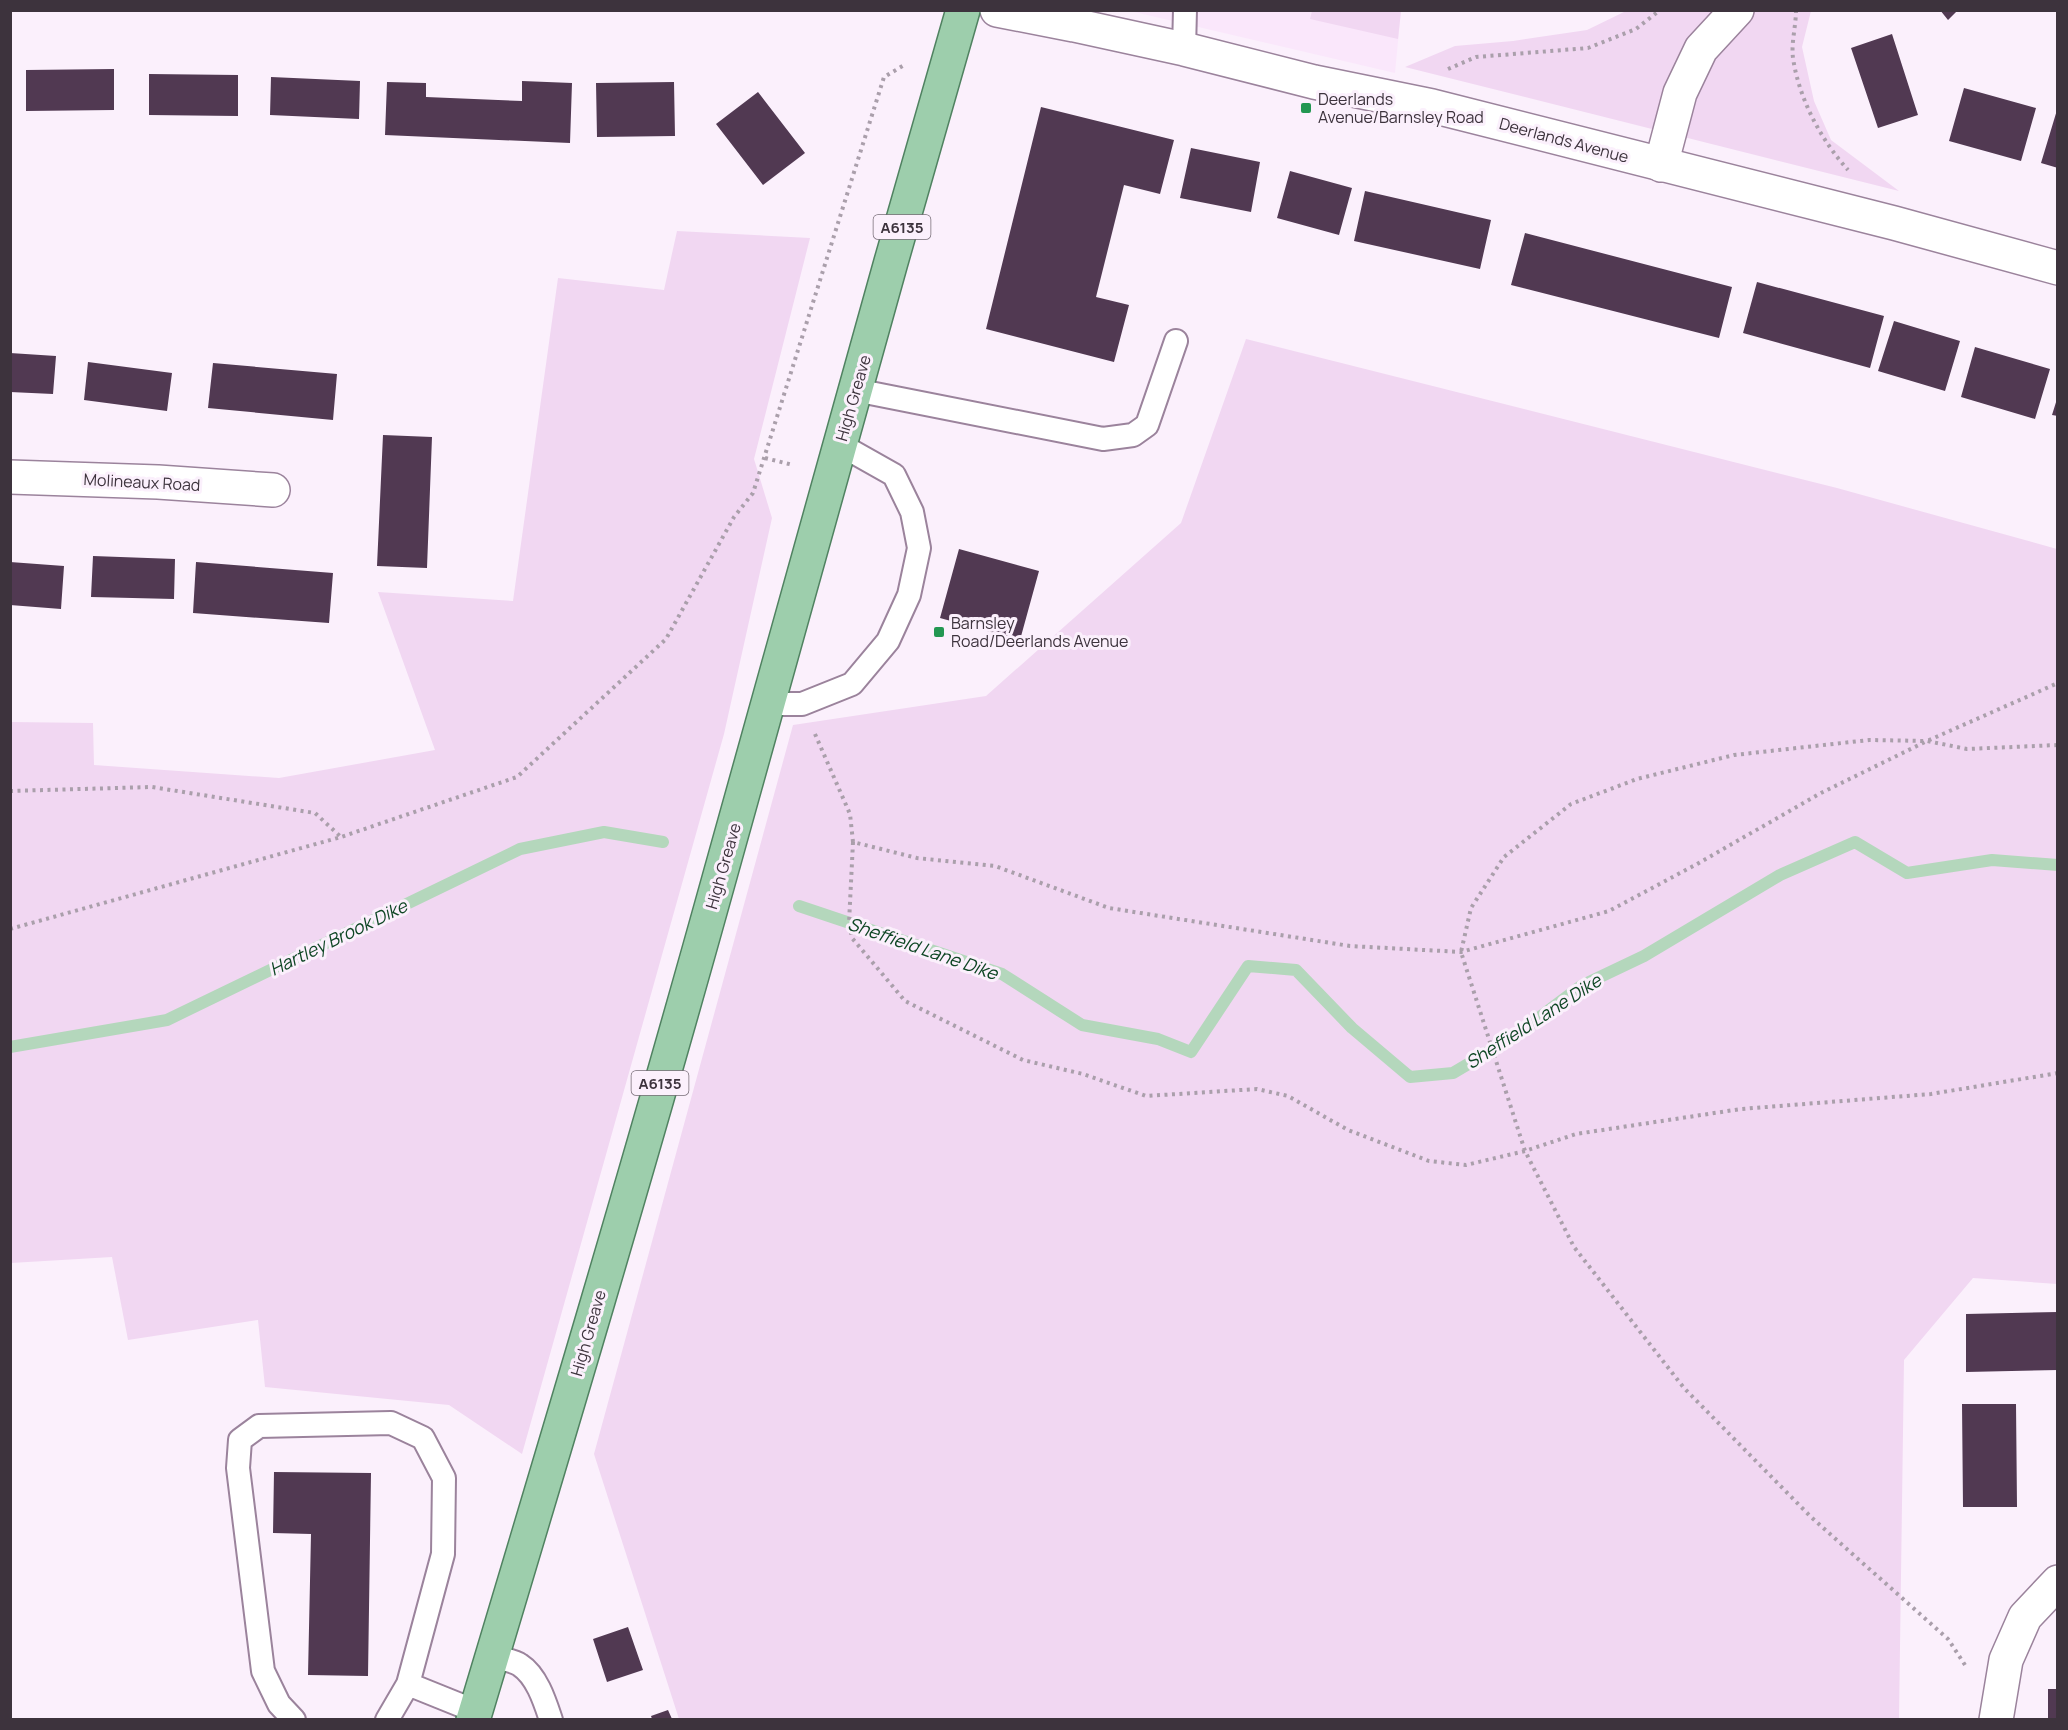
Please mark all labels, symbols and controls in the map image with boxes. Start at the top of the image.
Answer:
place label: Deerlands Avenue/Barnsley Road [1318,88,1484,128]
marker: Deerlands Avenue/Barnsley Road [1299,101,1313,115]
street label: Deerlands Avenue [1497,112,1631,168]
road number: A6135 [874,215,930,239]
street label: High Greave [830,352,876,444]
street label: Molineaux Road [83,468,201,496]
place label: Barnsley Road/Deerlands Avenue [951,612,1128,652]
marker: Barnsley Road/Deerlands Avenue [932,625,946,639]
street label: High Greave [700,820,746,912]
water label: Hartley Brook Dike [265,893,412,981]
water label: Sheffield Lane Dike [845,911,1003,985]
water label: Sheffield Lane Dike [1461,967,1607,1074]
road number: A6135 [632,1071,688,1095]
street label: High Greave [565,1287,611,1379]

